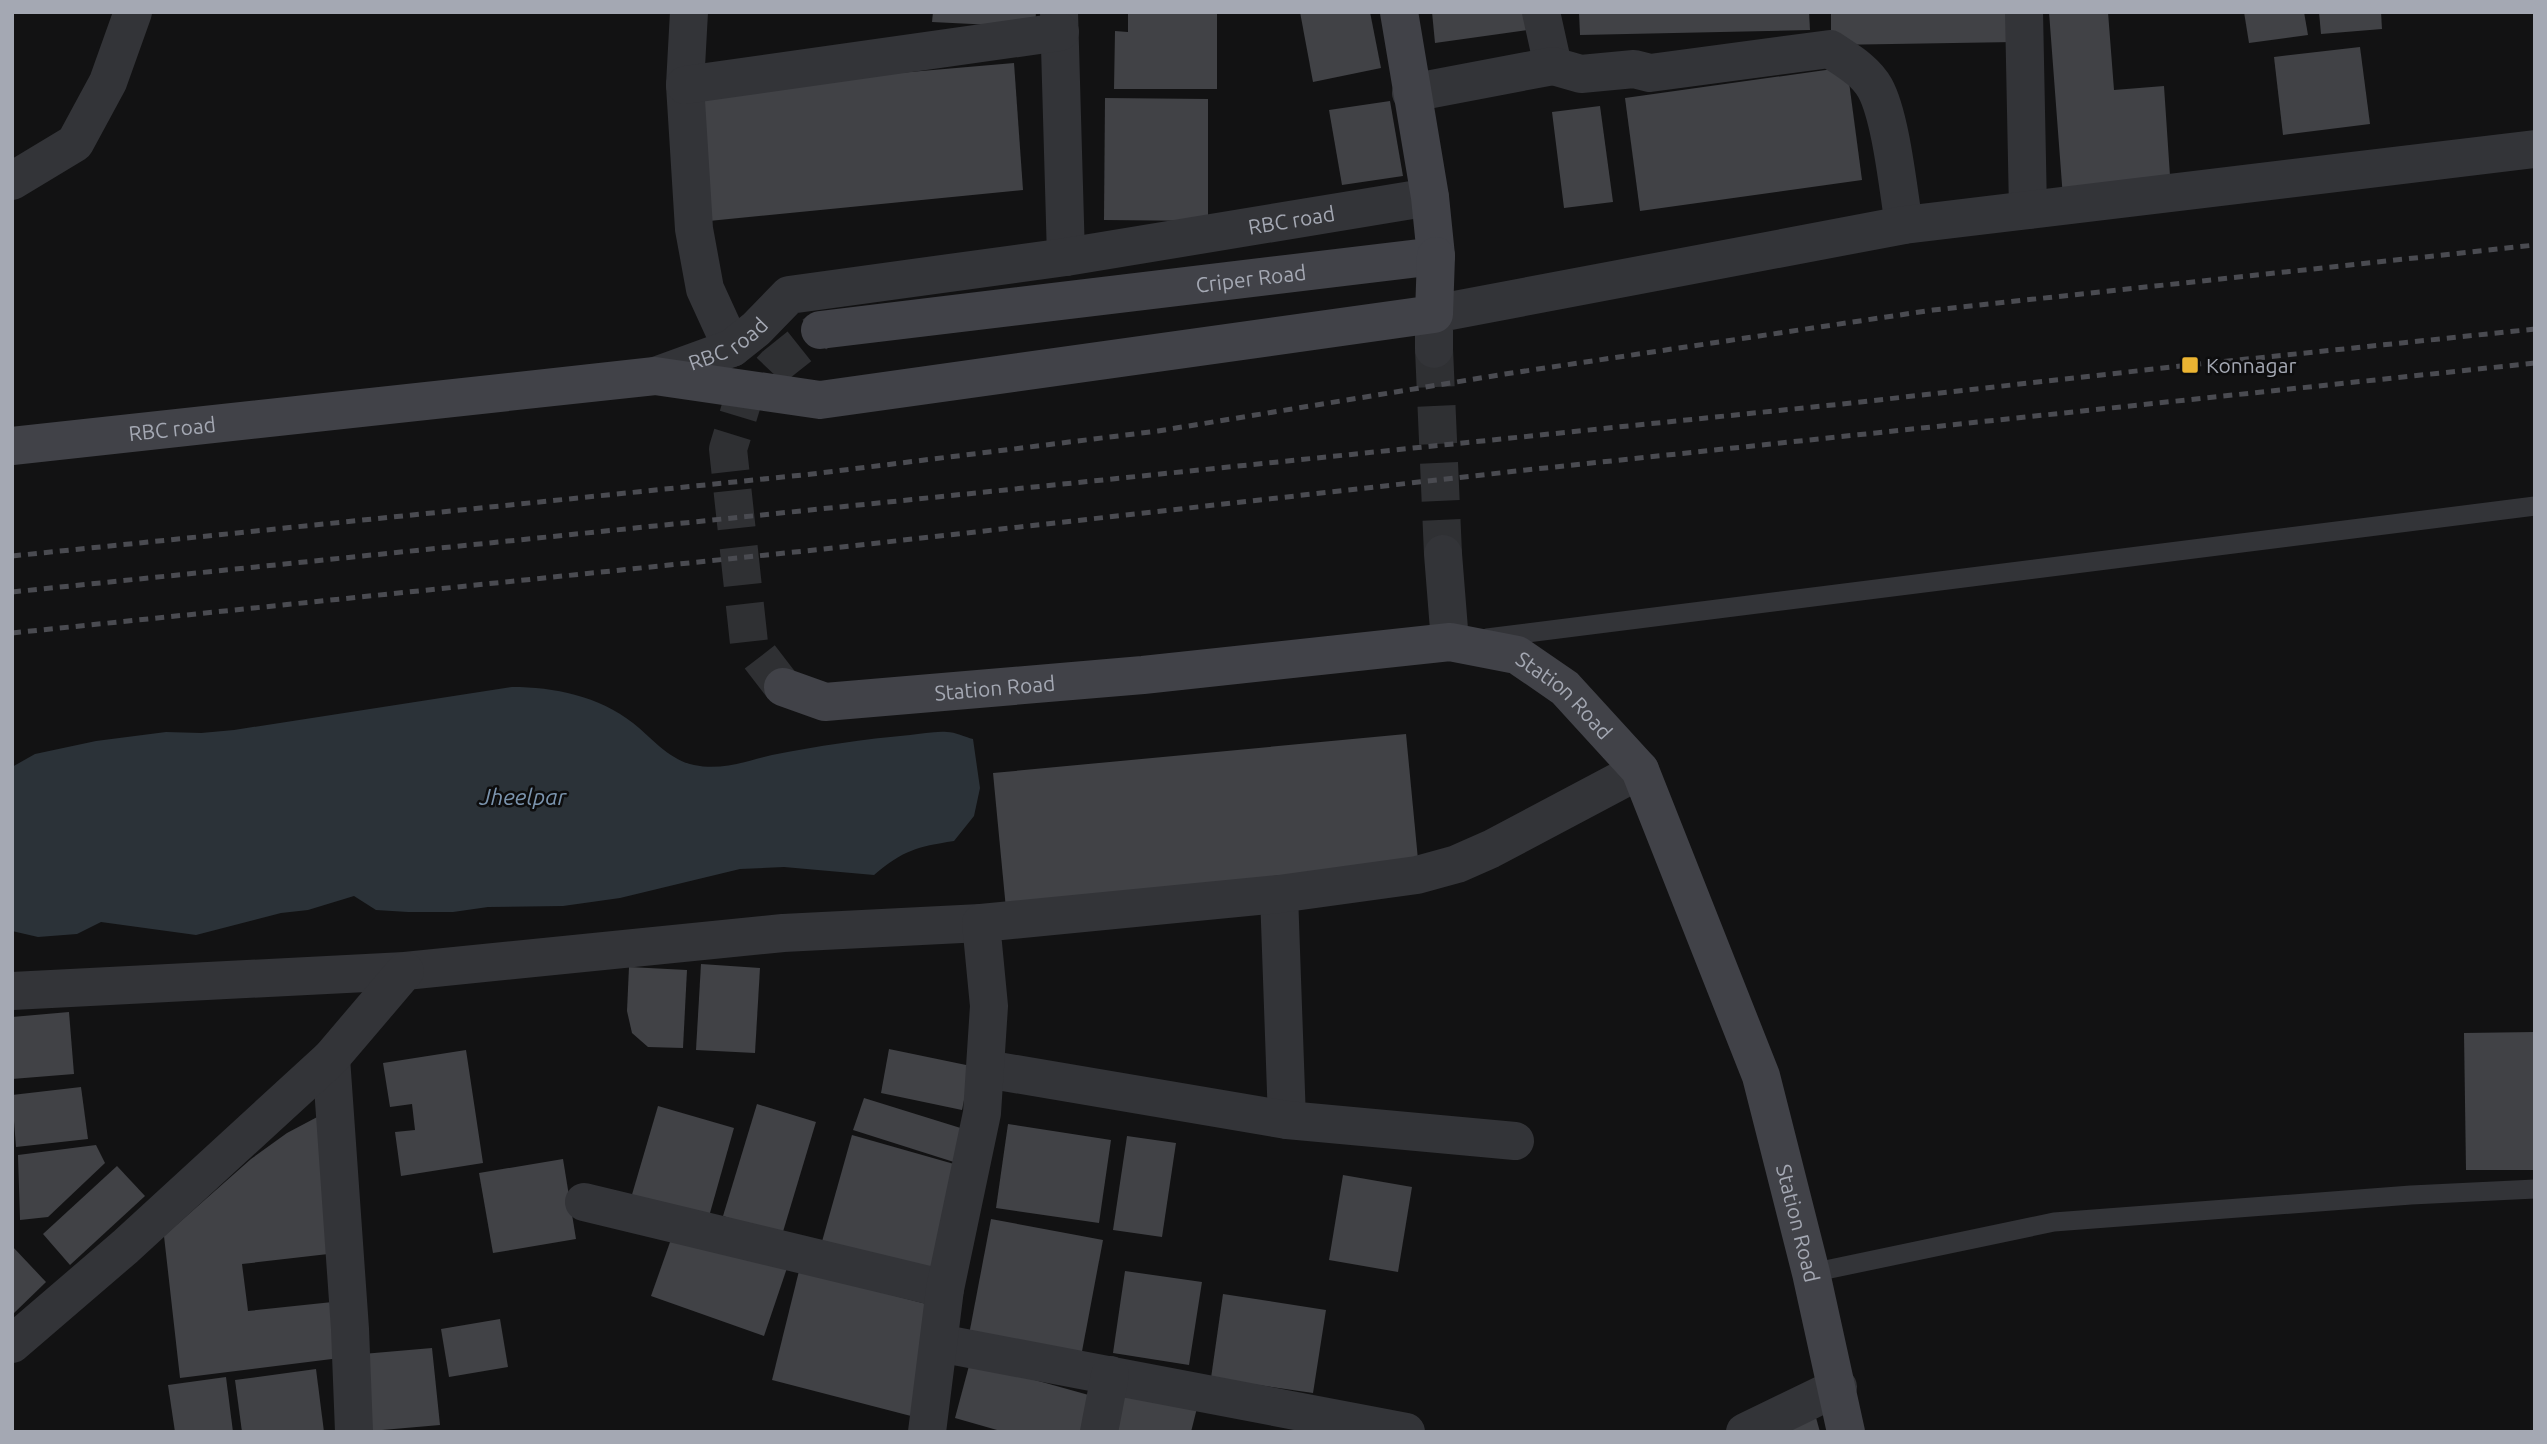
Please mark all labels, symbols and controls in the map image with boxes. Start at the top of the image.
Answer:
street label: RBC road [1246,201,1337,239]
street label: Criper Road [1194,260,1307,297]
street label: RBC road [685,313,772,375]
place label: Konnagar [2206,353,2296,377]
marker: Konnagar [2180,355,2200,375]
street label: RBC road [127,412,217,445]
street label: Station Road [1512,646,1617,744]
street label: Station Road [934,671,1056,705]
water label: Jheelpar [479,784,568,809]
street label: Station Road [1772,1162,1825,1284]

